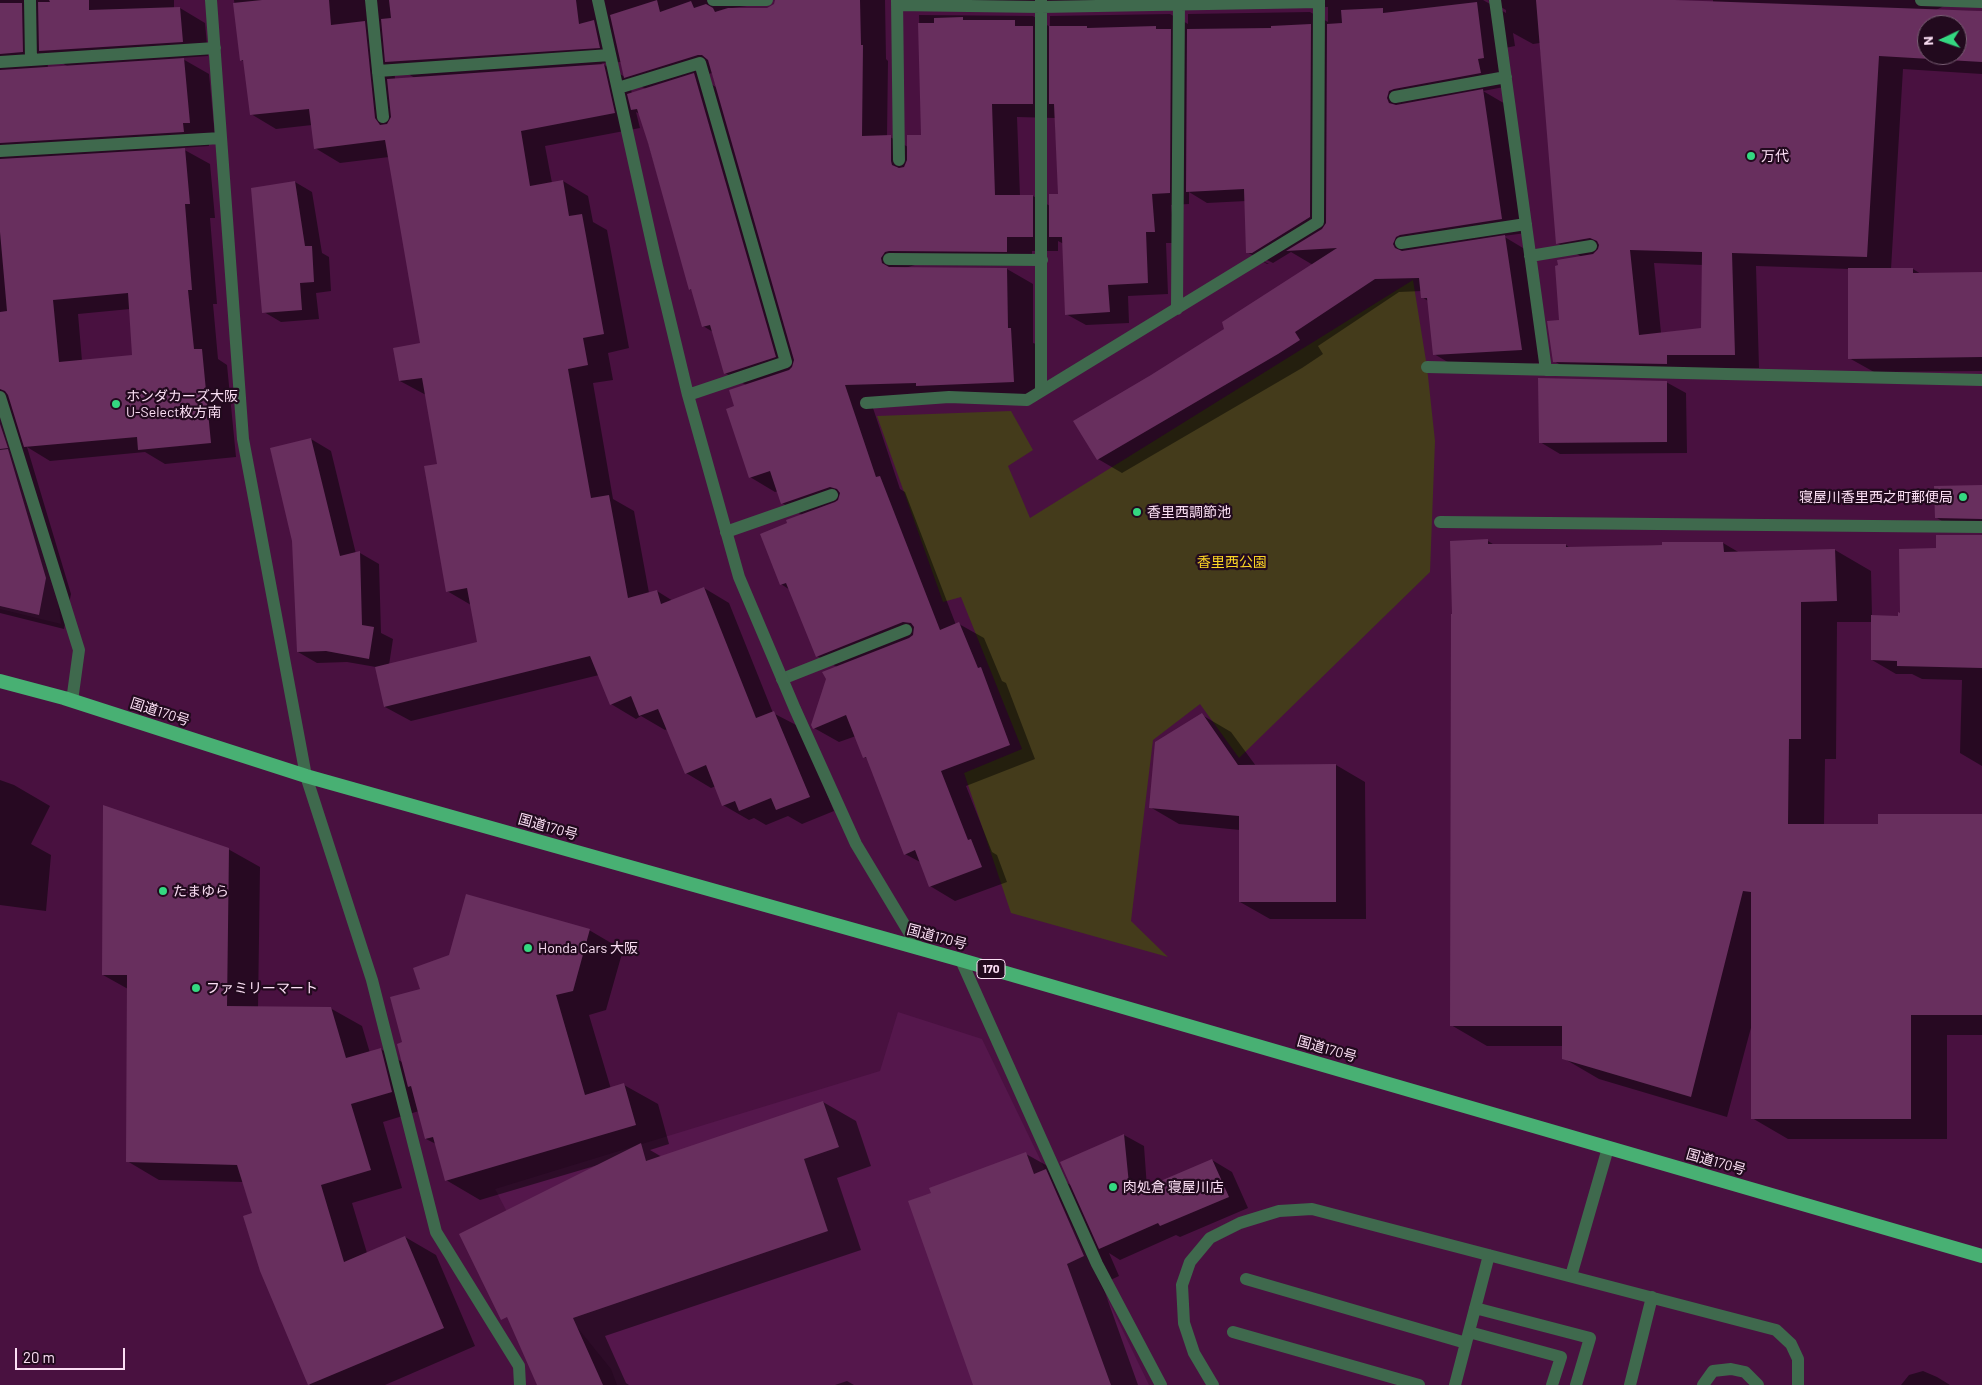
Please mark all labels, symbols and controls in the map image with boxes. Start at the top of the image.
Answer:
north arrow [1917,15,1967,65]
text: N [1919,36,1936,46]
place label: 万代 [1761,148,1789,164]
marker: 万代 [1745,150,1757,162]
place label: ホンダカーズ大阪 U-Select枚方南 [126,388,238,421]
marker: ホンダカーズ大阪 U-Select枚方南 [110,398,122,410]
place label: 寝屋川香里西之町郵便局 [1799,489,1953,505]
marker: 寝屋川香里西之町郵便局 [1957,491,1969,503]
place label: 香里西調節池 [1147,504,1231,520]
marker: 香里西調節池 [1131,506,1143,518]
park label: 香里西公園 [1197,554,1267,570]
street label: 国道170号 [128,695,192,729]
street label: 国道170号 [516,810,580,844]
place label: たまゆら [173,883,229,899]
marker: たまゆら [157,885,169,897]
street label: 国道170号 [905,921,969,953]
place label: Honda Cars 大阪 [538,940,638,956]
marker: Honda Cars 大阪 [522,942,534,954]
road number: 170 [977,960,1005,979]
place label: ファミリーマート [206,980,318,996]
marker: ファミリーマート [190,982,202,994]
street label: 国道170号 [1295,1032,1359,1066]
street label: 国道170号 [1684,1145,1748,1179]
place label: 肉処倉 寝屋川店 [1123,1179,1224,1195]
marker: 肉処倉 寝屋川店 [1107,1181,1119,1193]
scale bar [18,1338,128,1370]
text: 20 m [23,1348,55,1366]

